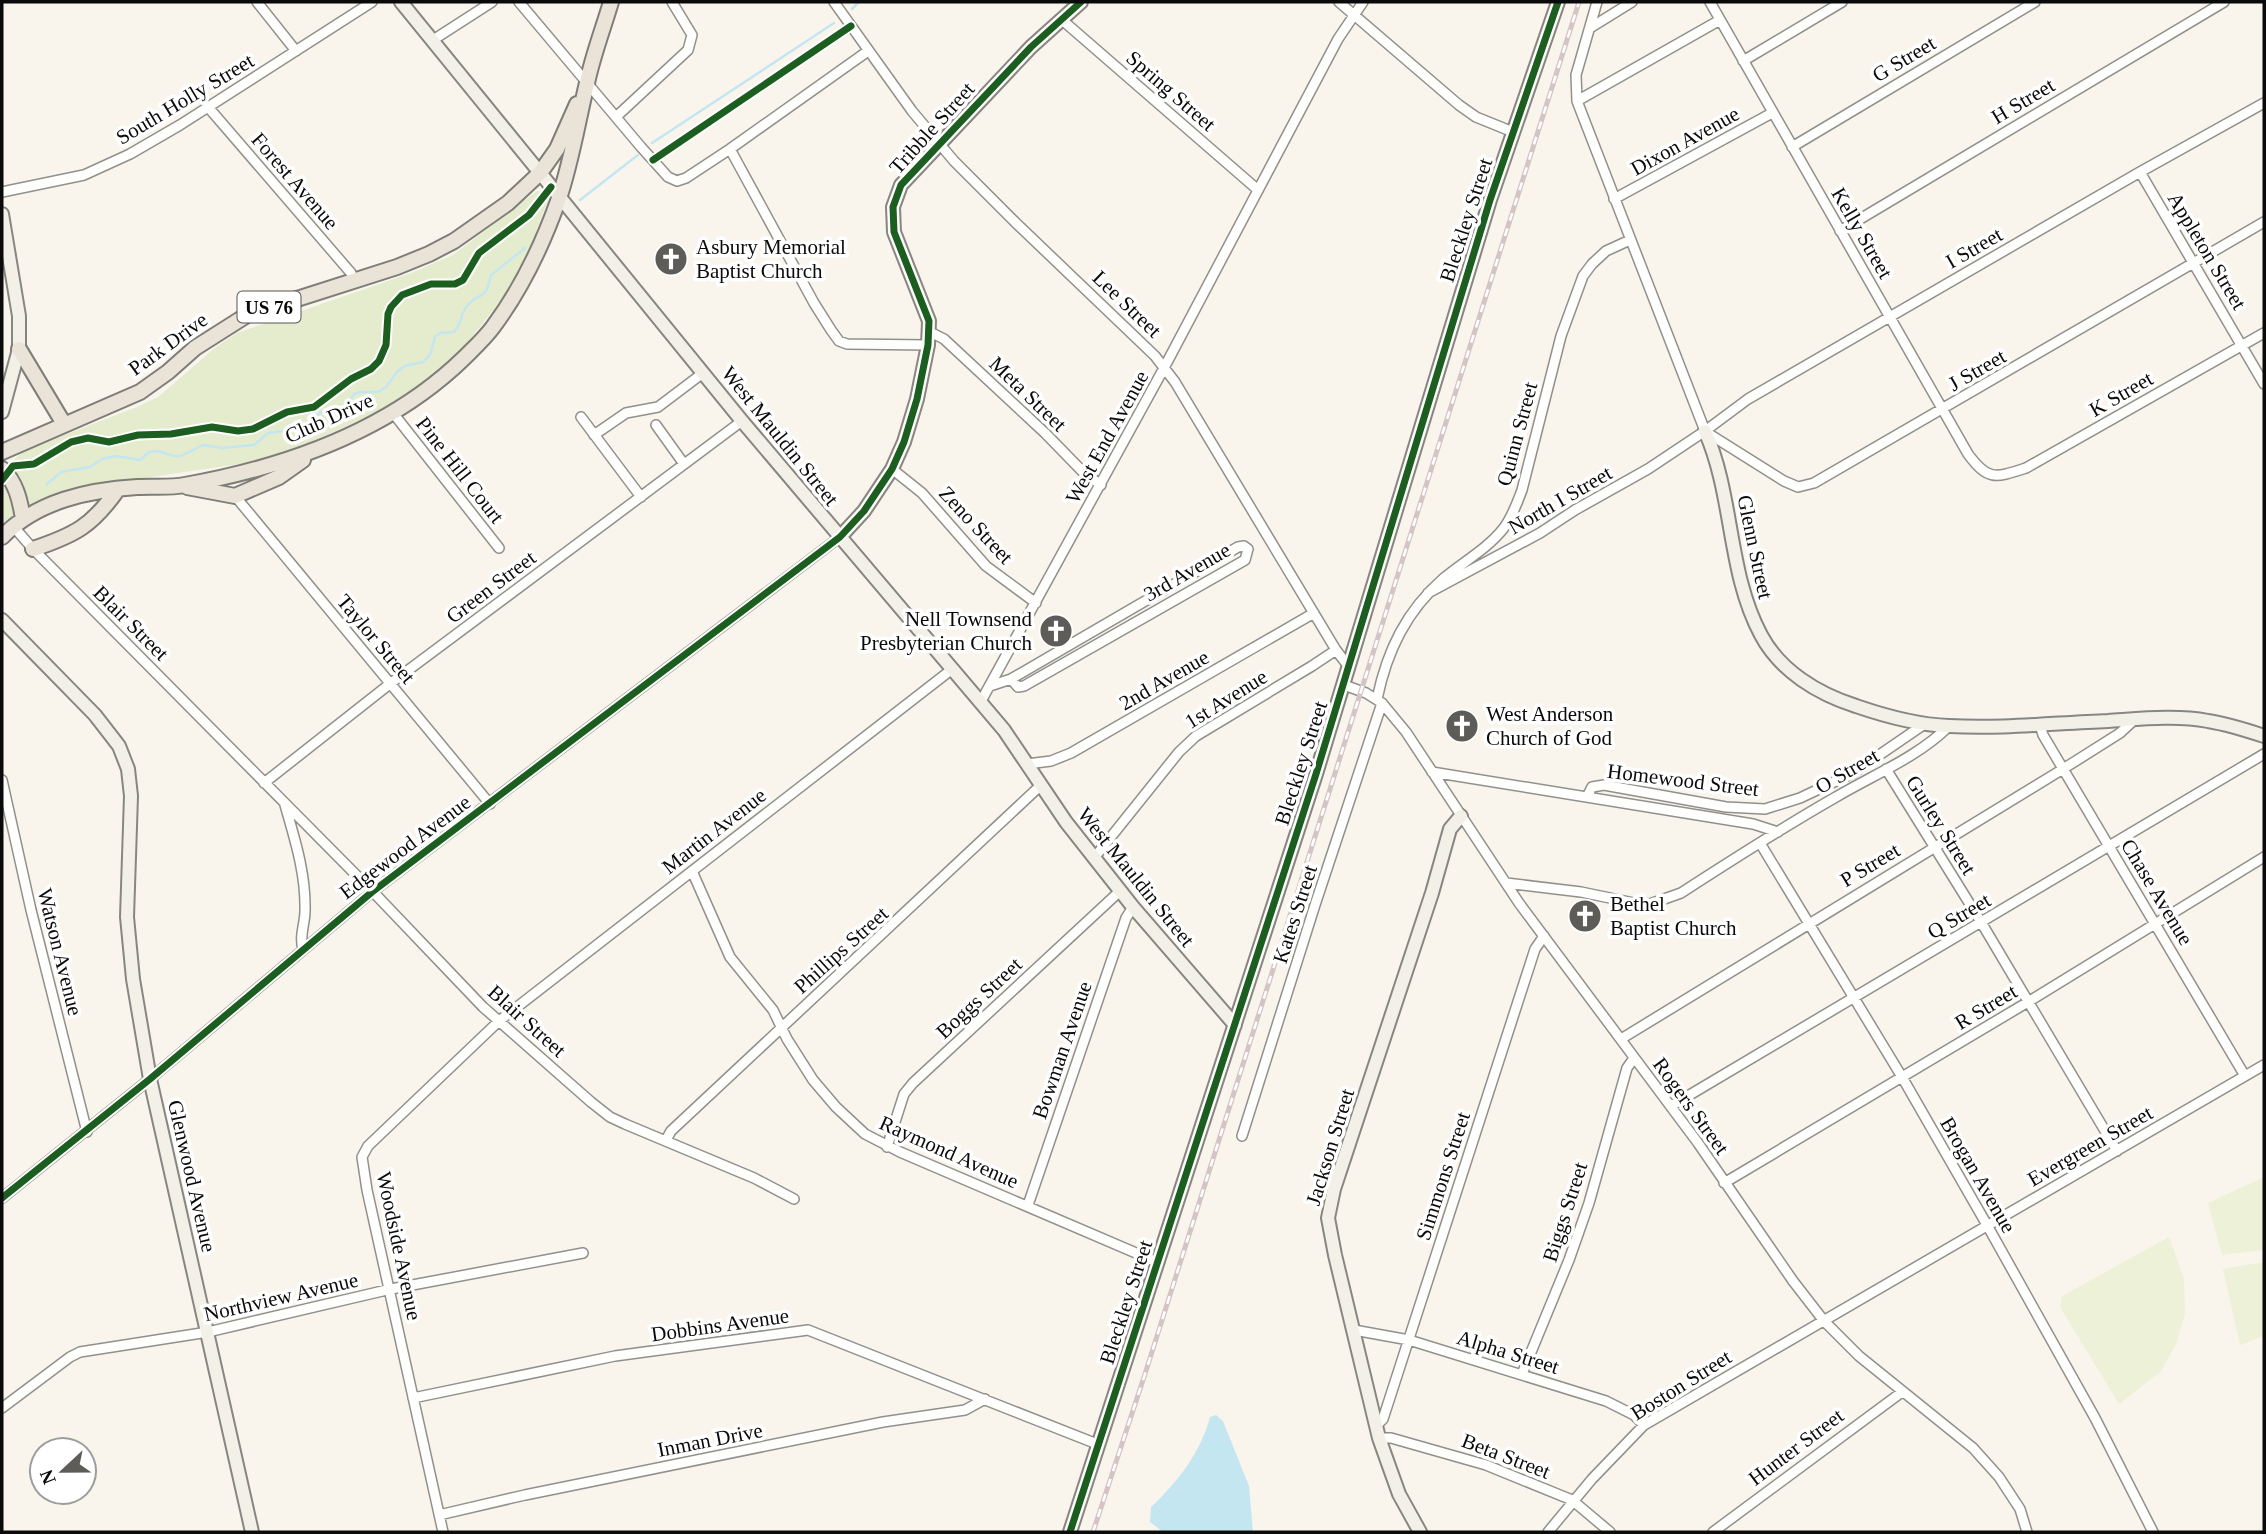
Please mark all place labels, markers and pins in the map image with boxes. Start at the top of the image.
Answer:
place label: Asbury Memorial Baptist Church [696,235,846,283]
church icon: Asbury Memorial Baptist Church [652,240,690,278]
place label: Nell Townsend Presbyterian Church [860,607,1032,655]
church icon: Nell Townsend Presbyterian Church [1037,612,1075,650]
place label: West Anderson Church of God [1486,702,1614,750]
church icon: West Anderson Church of God [1443,707,1481,745]
place label: Bethel Baptist Church [1610,892,1737,940]
church icon: Bethel Baptist Church [1566,897,1604,935]

